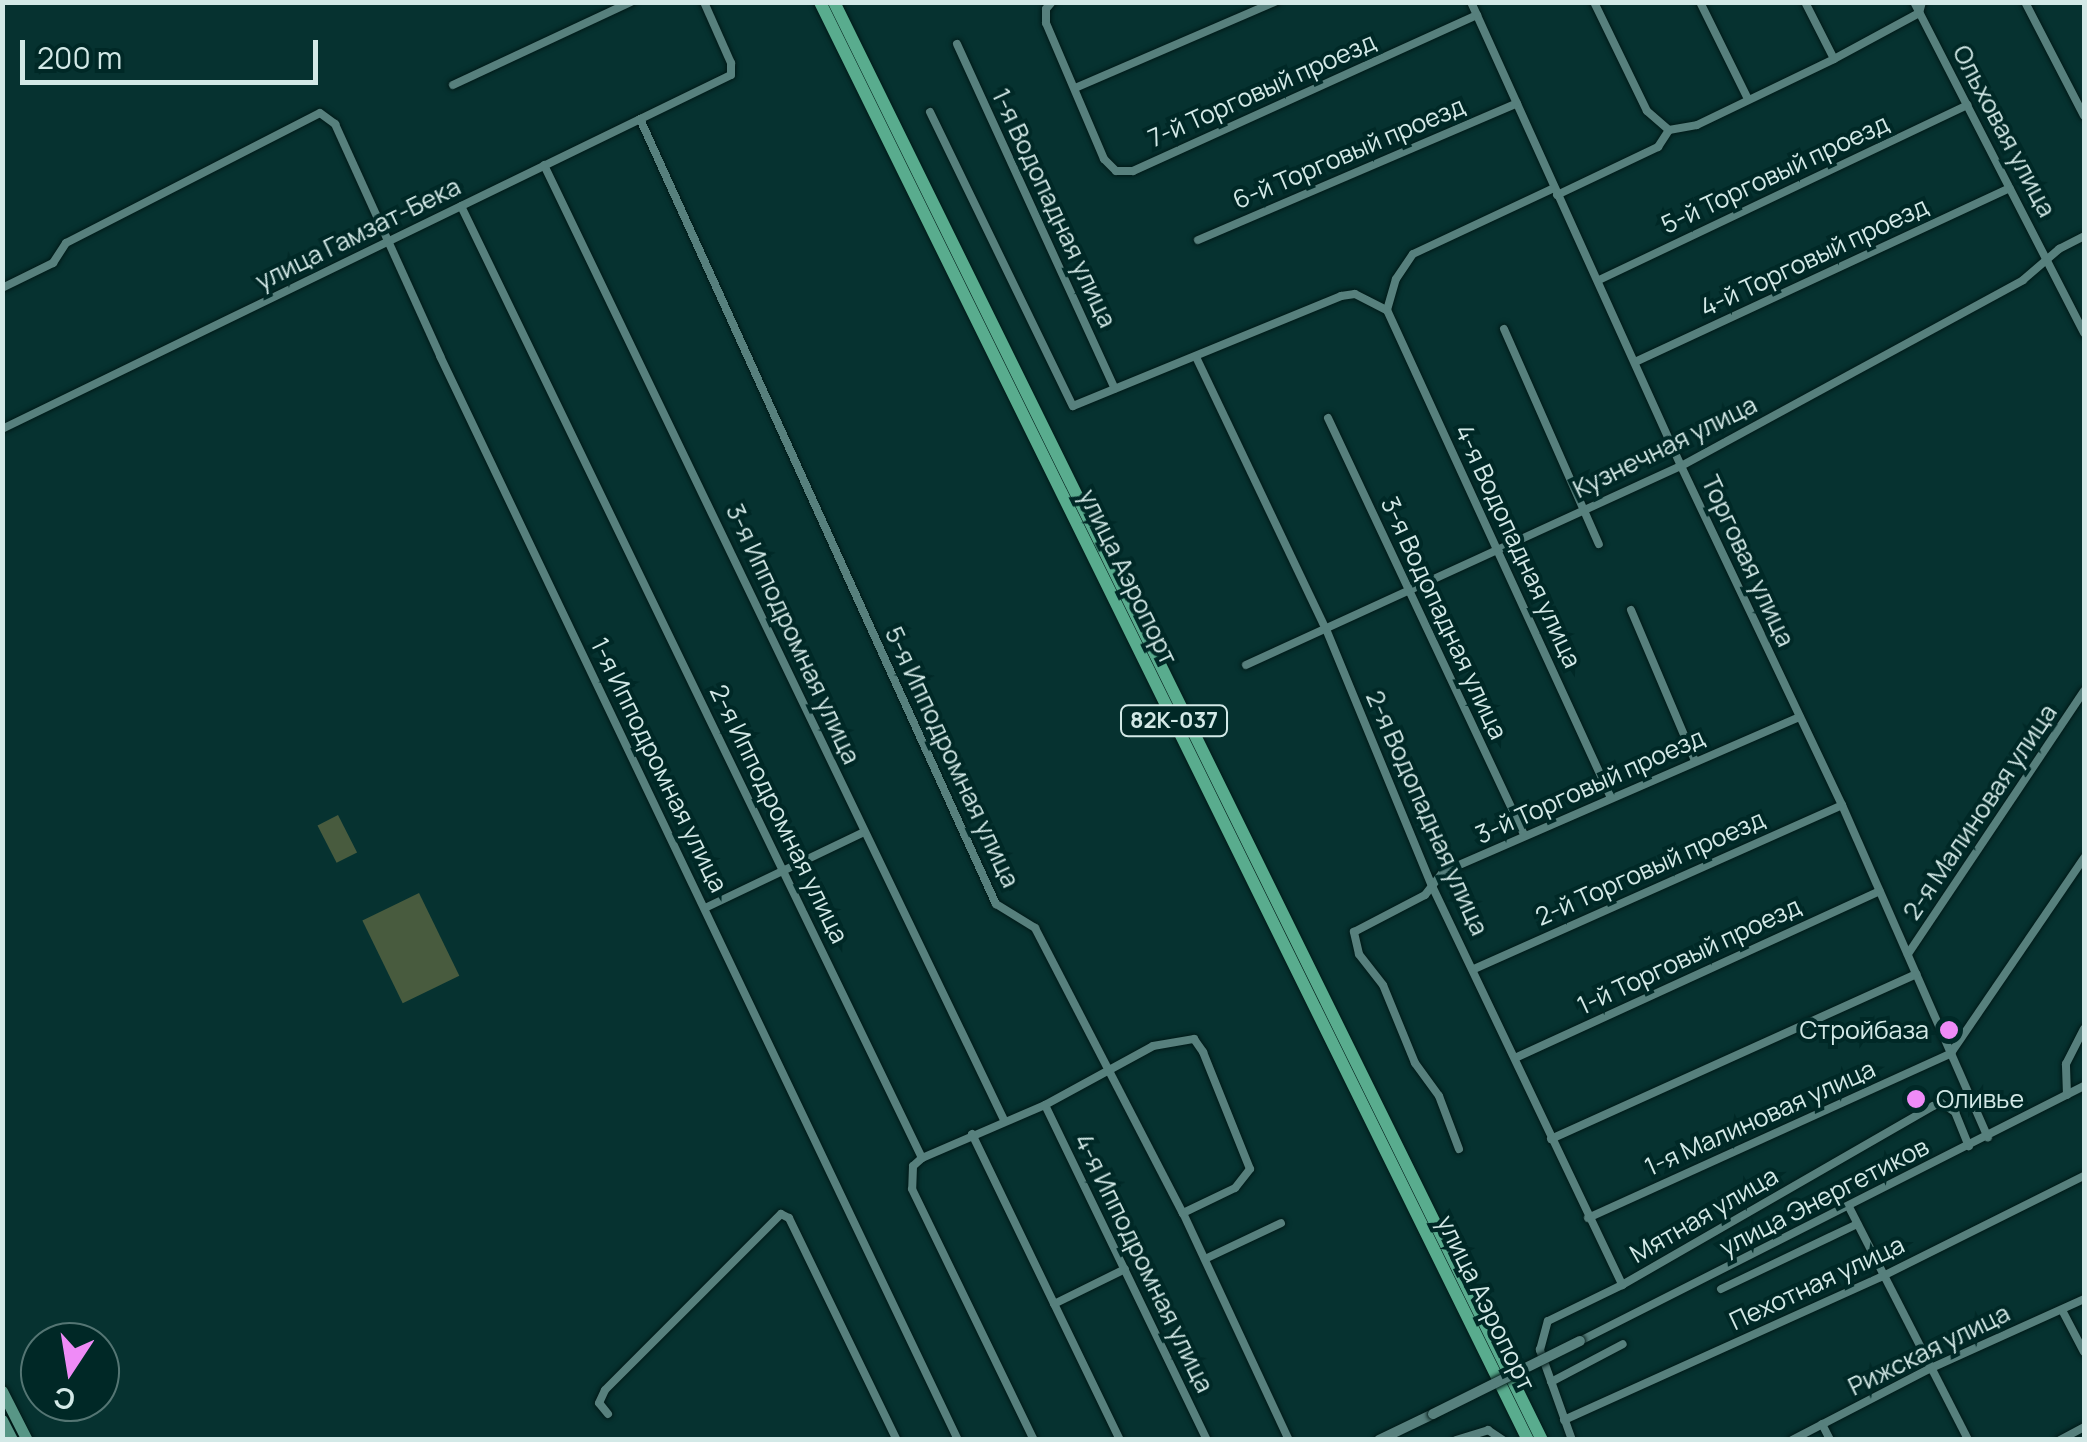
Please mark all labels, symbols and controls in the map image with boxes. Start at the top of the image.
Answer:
scale bar [25,20,322,82]
street label: 7-й Торговый проезд [1144,26,1380,154]
text: 200 m [37,37,122,78]
street label: Ольховая улица [1946,40,2062,222]
street label: 1-я Водопадная улица [985,84,1123,332]
street label: 6-й Торговый проезд [1229,91,1469,215]
street label: 5-й Торговый проезд [1656,108,1894,240]
street label: улица Гамзат-Бека [251,171,465,297]
street label: 4-й Торговый проезд [1695,191,1933,323]
street label: Кузнечная улица [1568,390,1762,504]
street label: 4-я Водопадная улица [1448,420,1588,672]
street label: Торговая улица [1695,471,1801,651]
street label: улица Аэропорт [1073,484,1183,670]
street label: 3-я Водопадная улица [1375,492,1513,744]
street label: 3-я Ипподромная улица [720,499,866,769]
street label: 5-я Ипподромная улица [878,622,1026,892]
street label: 1-я Ипподромная улица [584,633,734,897]
street label: 2-я Ипподромная улица [703,680,855,948]
street label: 2-я Водопадная улица [1359,686,1495,940]
street label: 2-я Малиновая улица [1897,699,2063,925]
road number: 82К-037 [1119,704,1229,738]
street label: 3-й Торговый проезд [1471,722,1709,850]
street label: 2-й Торговый проезд [1531,804,1769,932]
street label: 1-й Торговый проезд [1573,891,1805,1021]
place label: Стройбаза [1800,1015,1929,1045]
marker: Стройбаза [1938,1019,1960,1041]
street label: 1-я Малиновая улица [1640,1054,1880,1182]
place label: Оливье [1936,1084,2024,1114]
marker: Оливье [1905,1088,1927,1110]
street label: 4-я Ипподромная улица [1068,1129,1220,1397]
street label: улица Энергетиков [1714,1131,1934,1263]
street label: Мятная улица [1625,1161,1783,1269]
street label: улица Аэропорт [1431,1210,1541,1396]
street label: Пехотная улица [1725,1229,1909,1337]
street label: Рижская улица [1843,1298,2015,1402]
north arrow [20,1322,120,1422]
text: С [50,1379,78,1420]

